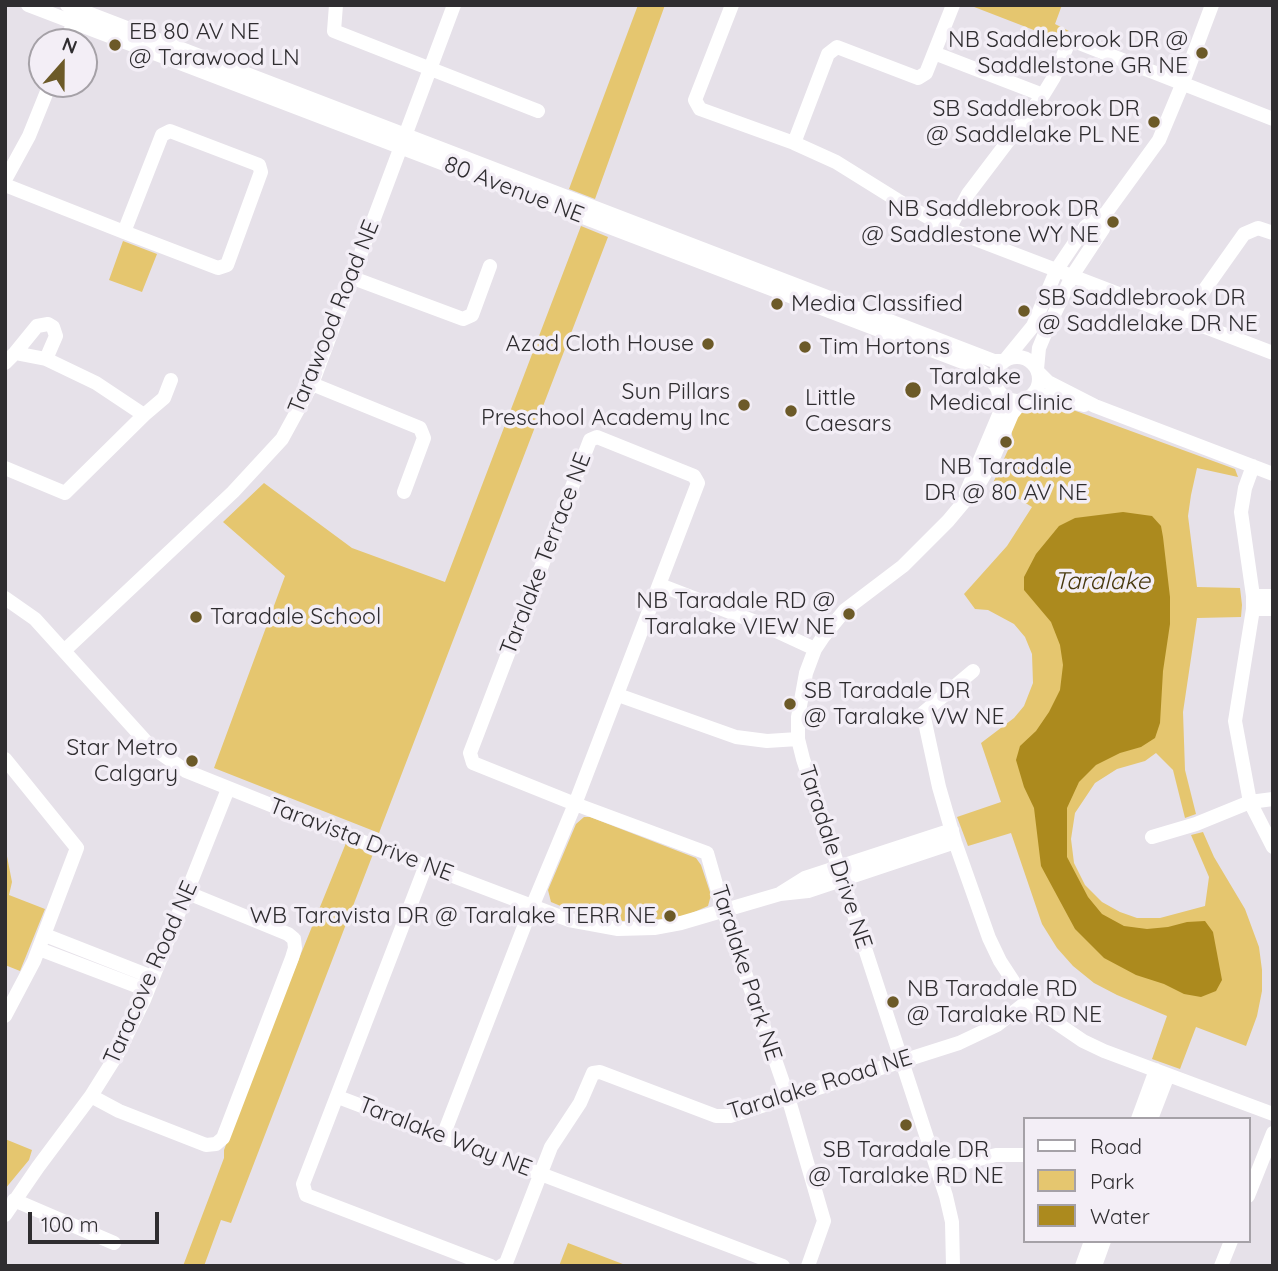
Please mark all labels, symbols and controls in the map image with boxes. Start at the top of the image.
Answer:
place label: EB 80 AV NE @ Tarawood LN [129,18,300,72]
place label: NB Saddlebrook DR @ Saddlelstone GR NE [948,26,1188,80]
north arrow [28,28,98,98]
text: N [59,32,81,59]
marker: EB 80 AV NE @ Tarawood LN [107,37,123,53]
marker: NB Saddlebrook DR @ Saddlelstone GR NE [1194,45,1210,61]
place label: SB Saddlebrook DR @ Saddlelake PL NE [926,95,1140,149]
marker: SB Saddlebrook DR @ Saddlelake PL NE [1146,114,1162,130]
street label: 80 Avenue NE [440,151,588,229]
place label: NB Saddlebrook DR @ Saddlestone WY NE [861,195,1099,249]
marker: NB Saddlebrook DR @ Saddlestone WY NE [1105,214,1121,230]
street label: Tarawood Road NE [283,216,385,418]
place label: SB Saddlebrook DR @ Saddlelake DR NE [1038,284,1258,338]
place label: Media Classified [791,290,963,318]
marker: Media Classified [769,296,785,312]
marker: SB Saddlebrook DR @ Saddlelake DR NE [1016,303,1032,319]
place label: Azad Cloth House [506,330,694,358]
place label: Tim Hortons [819,333,950,361]
marker: Azad Cloth House [700,336,716,352]
marker: Tim Hortons [797,339,813,355]
place label: Taralake Medical Clinic [929,363,1073,417]
place label: Sun Pillars Preschool Academy Inc [481,378,730,432]
marker: Taralake Medical Clinic [903,380,923,400]
place label: Little Caesars [805,384,892,438]
marker: Sun Pillars Preschool Academy Inc [736,397,752,413]
marker: Little Caesars [783,403,799,419]
marker: NB Taradale DR @ 80 AV NE [998,434,1014,450]
street label: Taralake Terrace NE [495,449,597,659]
place label: NB Taradale DR @ 80 AV NE [924,453,1088,507]
water label: Taralake [1054,568,1150,596]
place label: NB Taradale RD @ Taralake VIEW NE [636,587,835,641]
place label: Taradale School [210,603,381,631]
marker: NB Taradale RD @ Taralake VIEW NE [841,606,857,622]
marker: Taradale School [188,609,204,625]
place label: SB Taradale DR @ Taralake VW NE [804,677,1005,731]
marker: SB Taradale DR @ Taralake VW NE [782,696,798,712]
place label: Star Metro Calgary [66,734,178,788]
marker: Star Metro Calgary [184,753,200,769]
street label: Taradale Drive NE [792,762,878,952]
street label: Taravista Drive NE [265,792,457,888]
street label: Taracove Road NE [98,877,204,1069]
street label: Taralake Park NE [705,882,787,1064]
place label: WB Taravista DR @ Taralake TERR NE [250,902,656,930]
marker: WB Taravista DR @ Taralake TERR NE [662,908,678,924]
place label: NB Taradale RD @ Taralake RD NE [907,975,1102,1029]
marker: NB Taradale RD @ Taralake RD NE [885,994,901,1010]
street label: Taralake Road NE [724,1044,916,1126]
street label: Taralake Way NE [354,1091,536,1183]
marker: SB Taradale DR @ Taralake RD NE [898,1117,914,1133]
legend [1023,1117,1250,1243]
text: Road [1090,1133,1142,1159]
place label: SB Taradale DR @ Taralake RD NE [808,1136,1004,1190]
text: Park [1090,1168,1134,1194]
scale bar [32,1198,163,1242]
text: Water [1090,1203,1150,1229]
text: 100 m [41,1211,99,1237]

